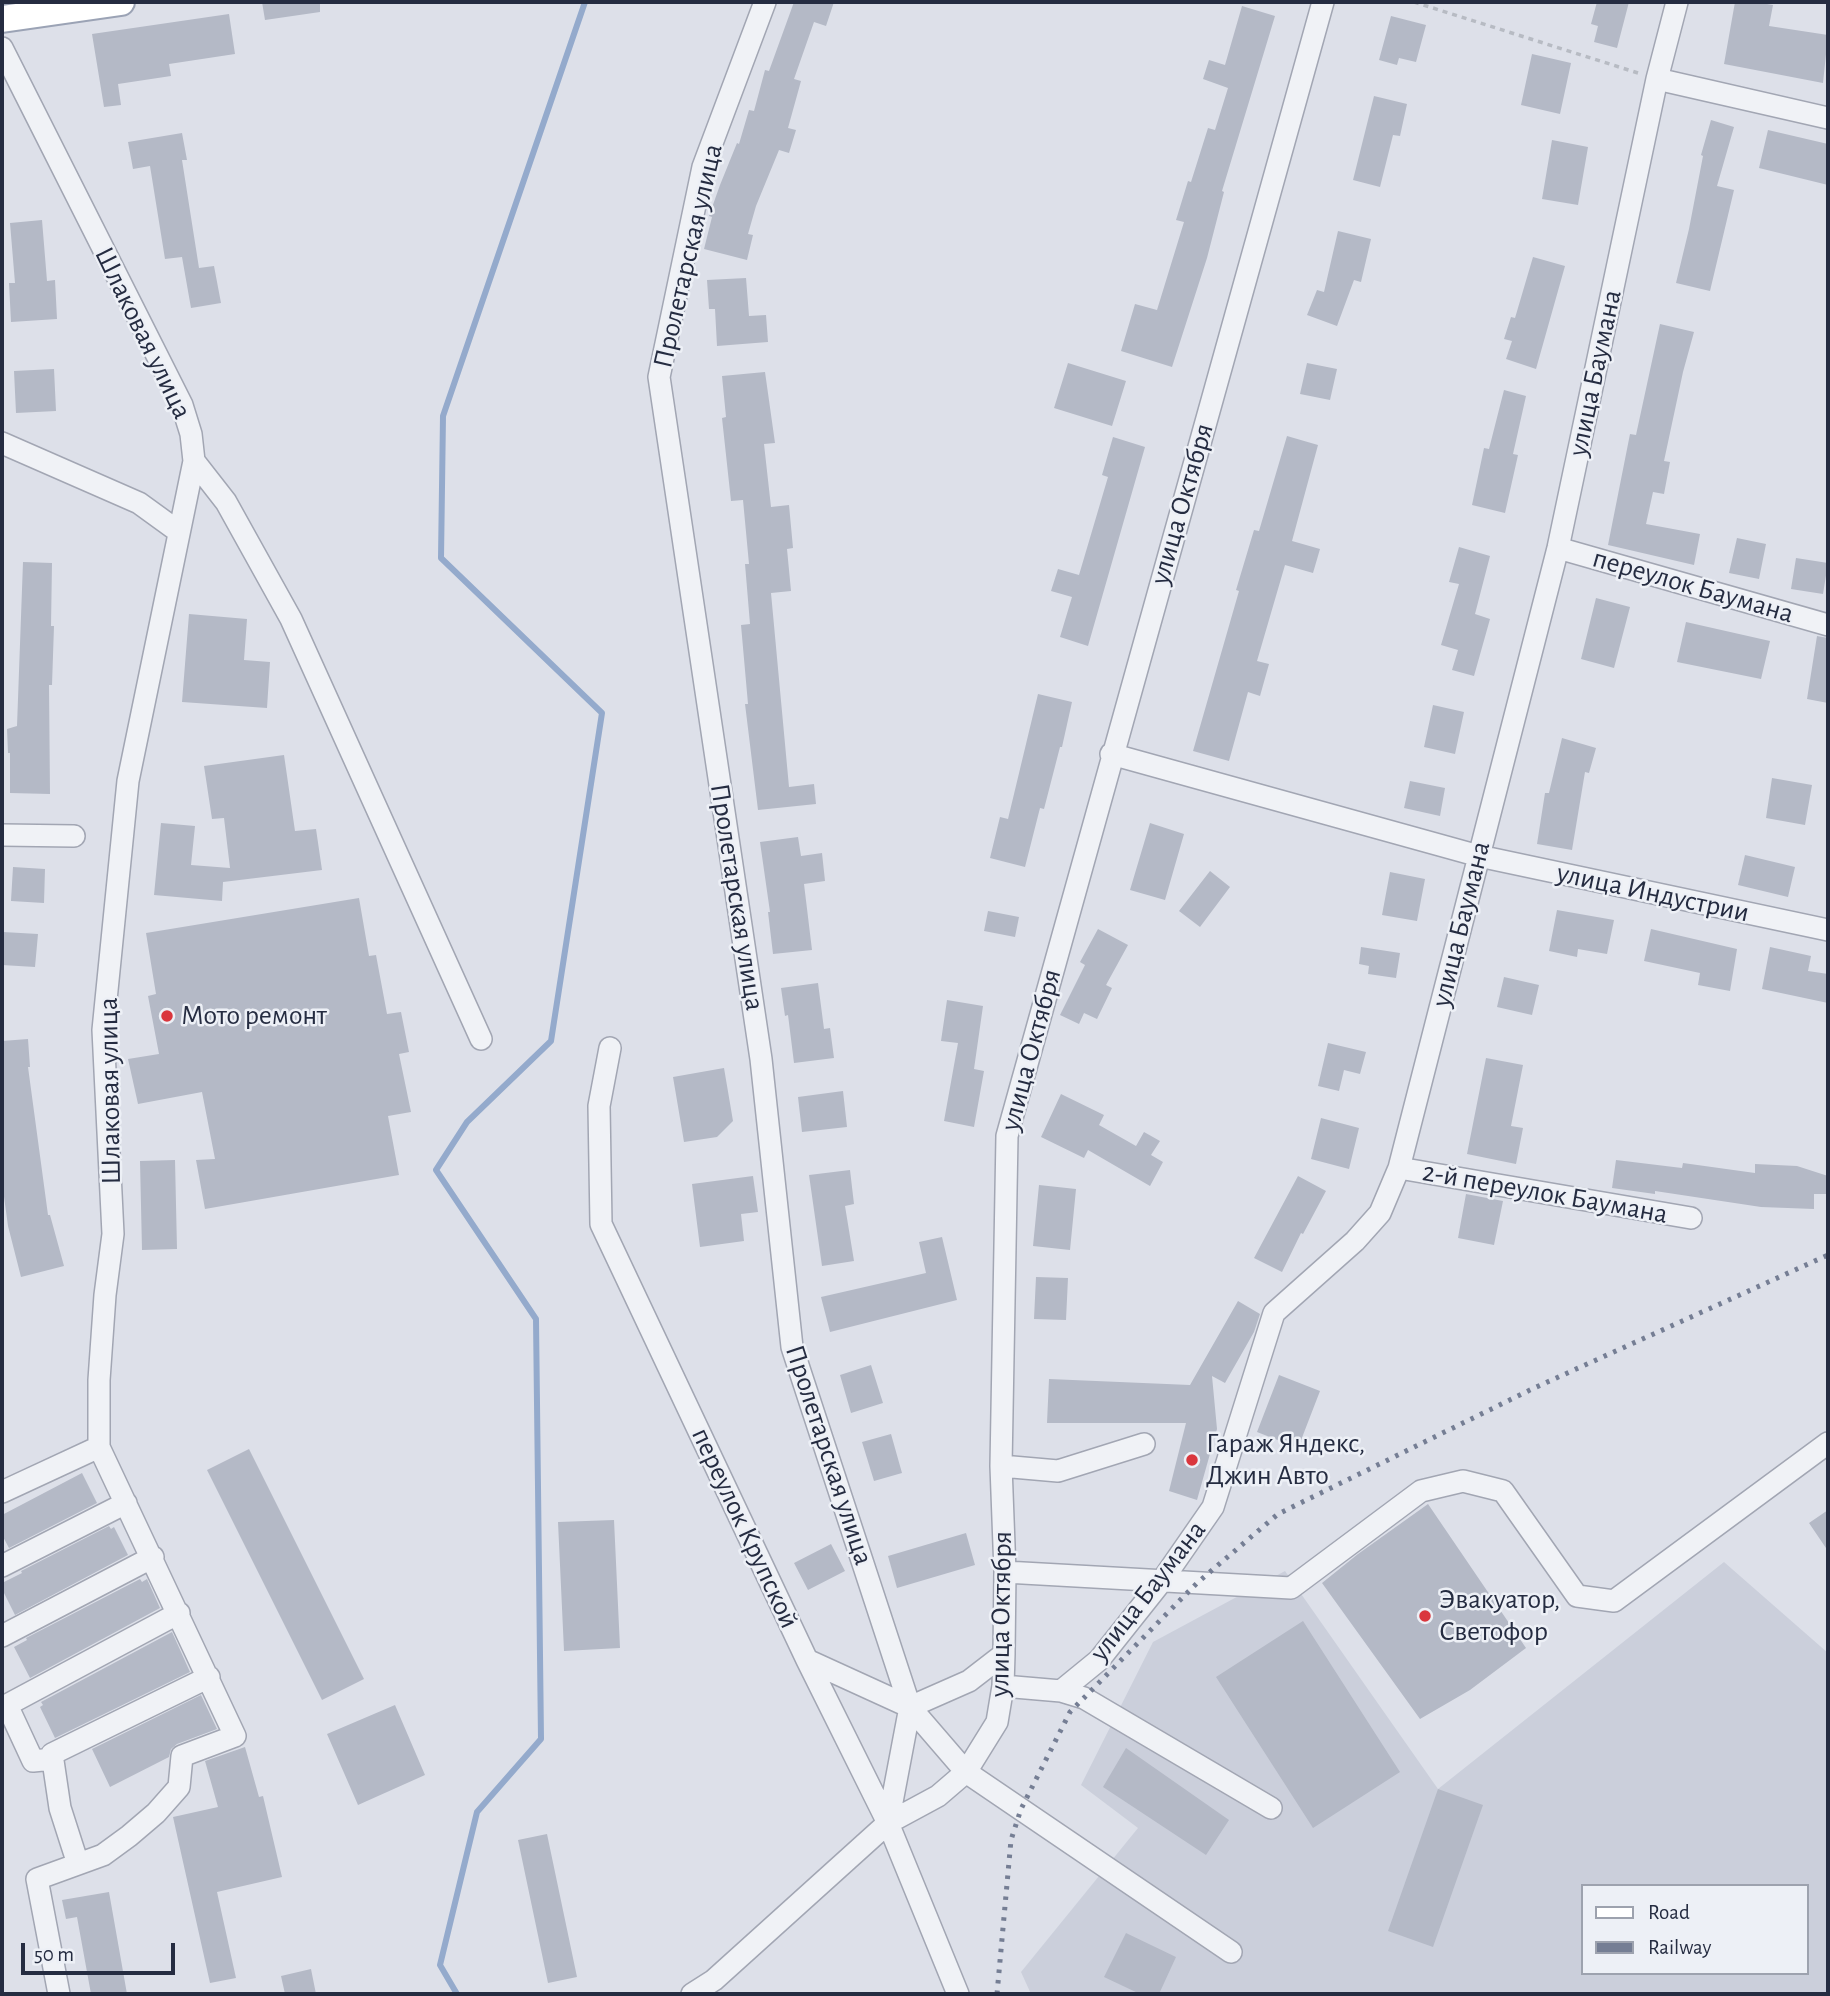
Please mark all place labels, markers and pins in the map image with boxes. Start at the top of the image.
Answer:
place label: Мото ремонт [181,999,327,1033]
marker: Мото ремонт [159,1008,175,1024]
place label: Гараж Яндекс, Джин Авто [1206,1427,1365,1493]
marker: Гараж Яндекс, Джин Авто [1184,1452,1200,1468]
place label: Эвакуатор, Светофор [1439,1583,1560,1649]
marker: Эвакуатор, Светофор [1417,1608,1433,1624]

